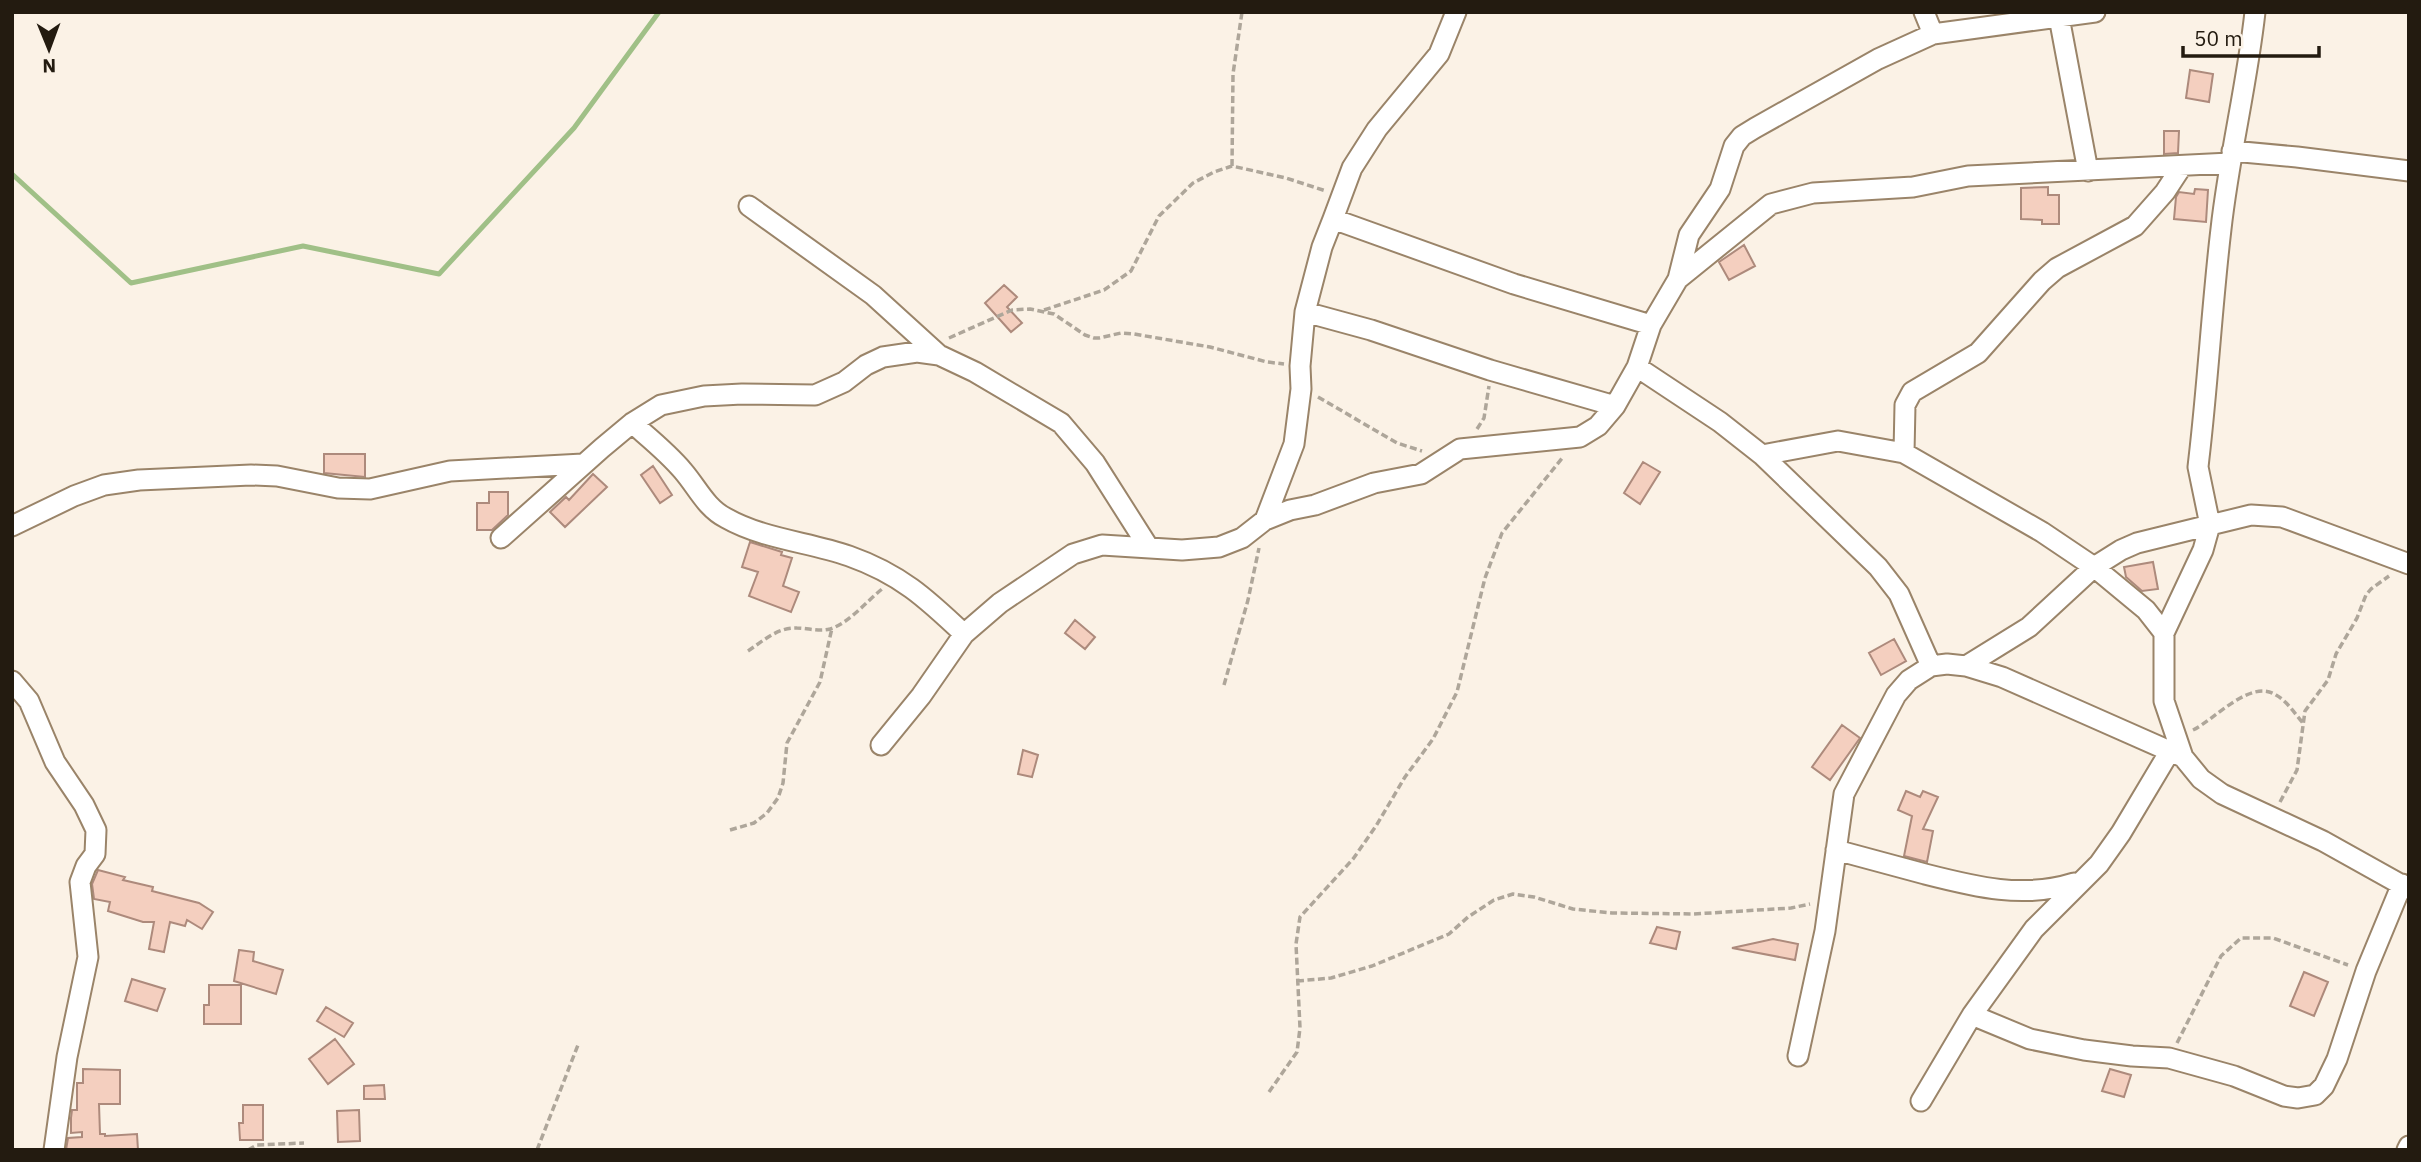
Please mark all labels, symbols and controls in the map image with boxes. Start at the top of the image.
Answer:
north arrow [14,14,84,84]
scale bar [2183,14,2320,58]
text: 50 m [2194,24,2243,52]
text: N [42,54,56,78]

